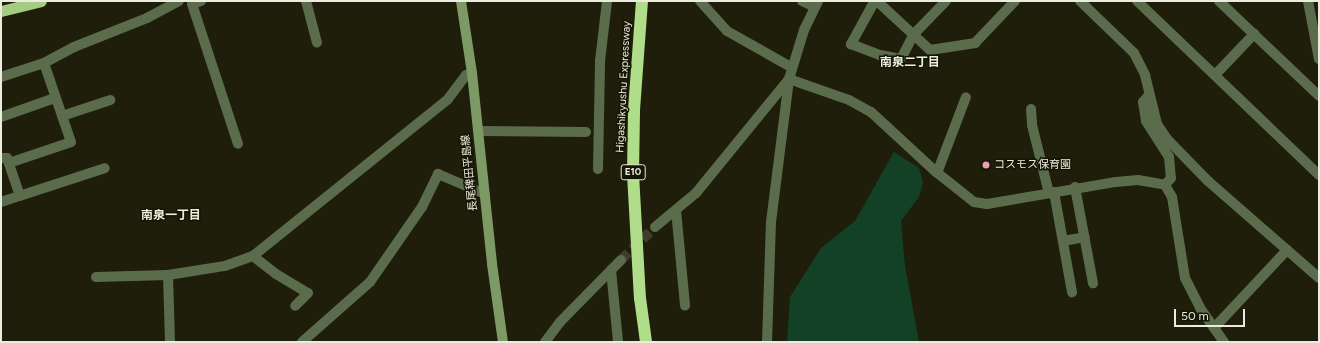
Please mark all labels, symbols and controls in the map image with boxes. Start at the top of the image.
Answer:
street label: Higashikyushu Expressway [614,21,634,153]
district label: 南泉二丁目 [880,56,940,70]
street label: 長尾稗田平島線 [459,134,481,212]
place label: コスモス保育園 [994,158,1071,172]
marker: コスモス保育園 [981,160,991,170]
road number: E10 [620,164,646,180]
district label: 南泉一丁目 [141,209,201,223]
scale bar [1176,301,1247,327]
text: 50 m [1181,309,1209,323]

